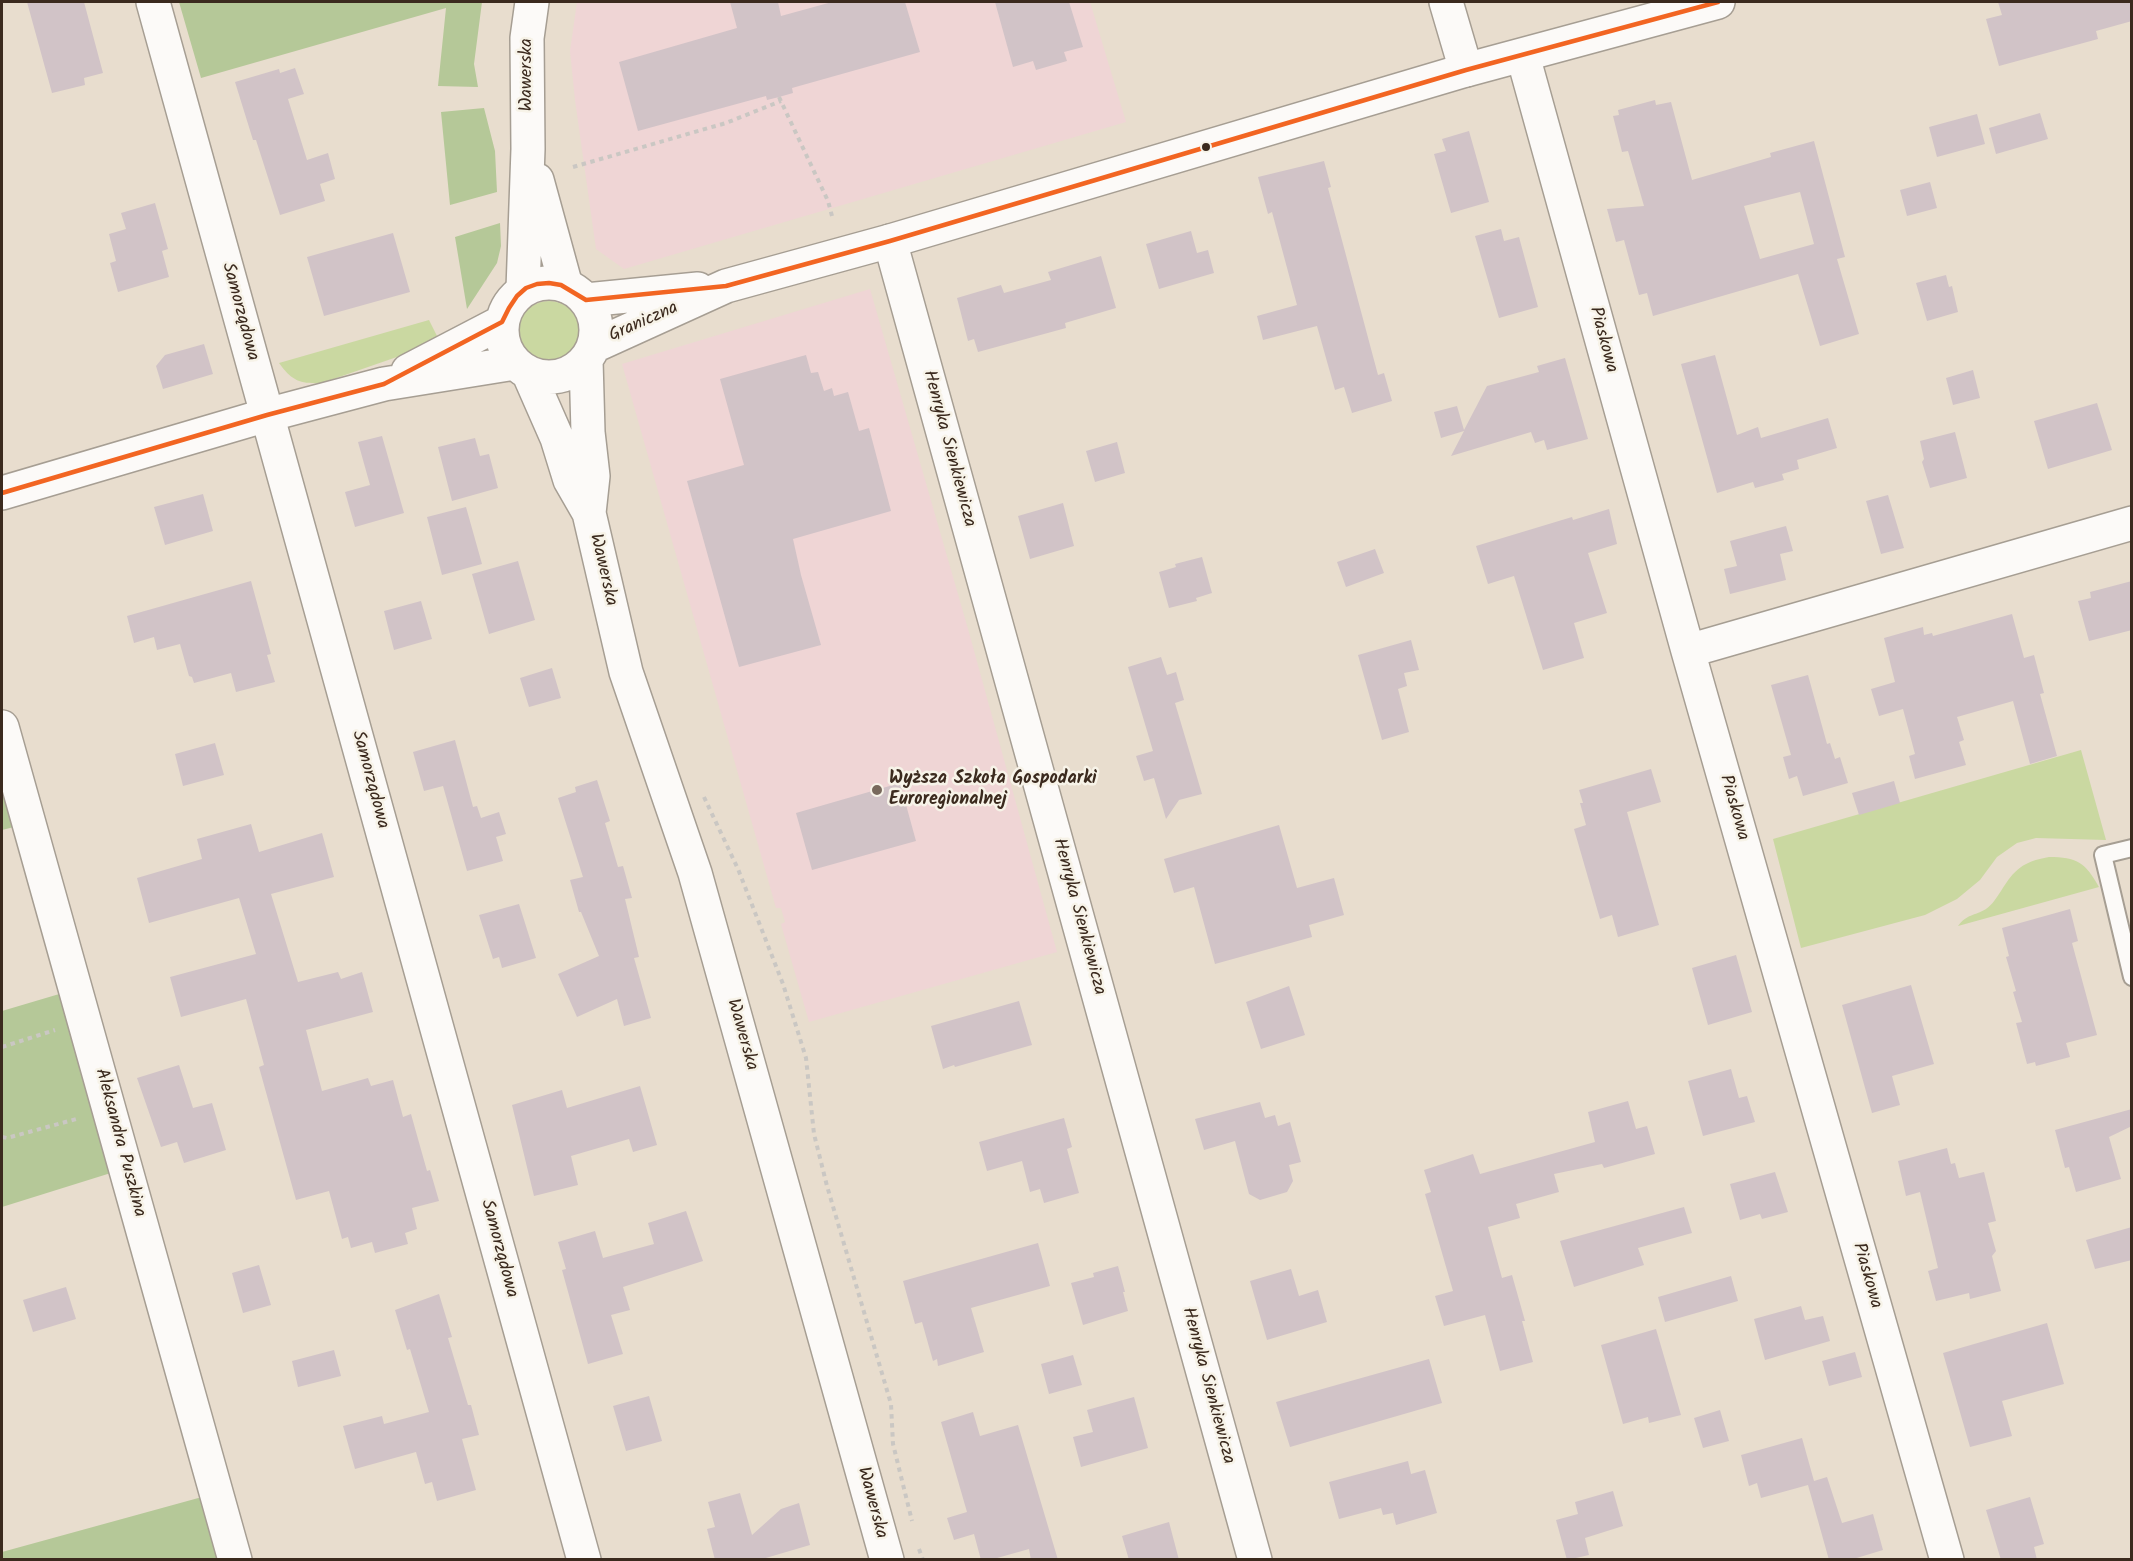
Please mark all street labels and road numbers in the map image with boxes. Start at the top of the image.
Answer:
street label: Wawerska [517,38,539,112]
street label: Samorządowa [216,261,262,363]
street label: Graniczna [606,298,682,348]
street label: Piaskowa [1583,305,1621,375]
street label: Henryka Sienkiewicza [917,368,979,530]
street label: Wawerska [583,532,621,608]
street label: Samorządowa [346,729,392,831]
street label: Piaskowa [1713,773,1753,843]
street label: Henryka Sienkiewicza [1047,836,1109,998]
street label: Wawerska [721,997,761,1073]
street label: Aleksandra Puszkina [89,1066,149,1220]
street label: Samorządowa [475,1198,521,1300]
street label: Piaskowa [1846,1241,1886,1311]
street label: Henryka Sienkiewicza [1176,1305,1238,1467]
street label: Wawerska [851,1465,891,1541]

